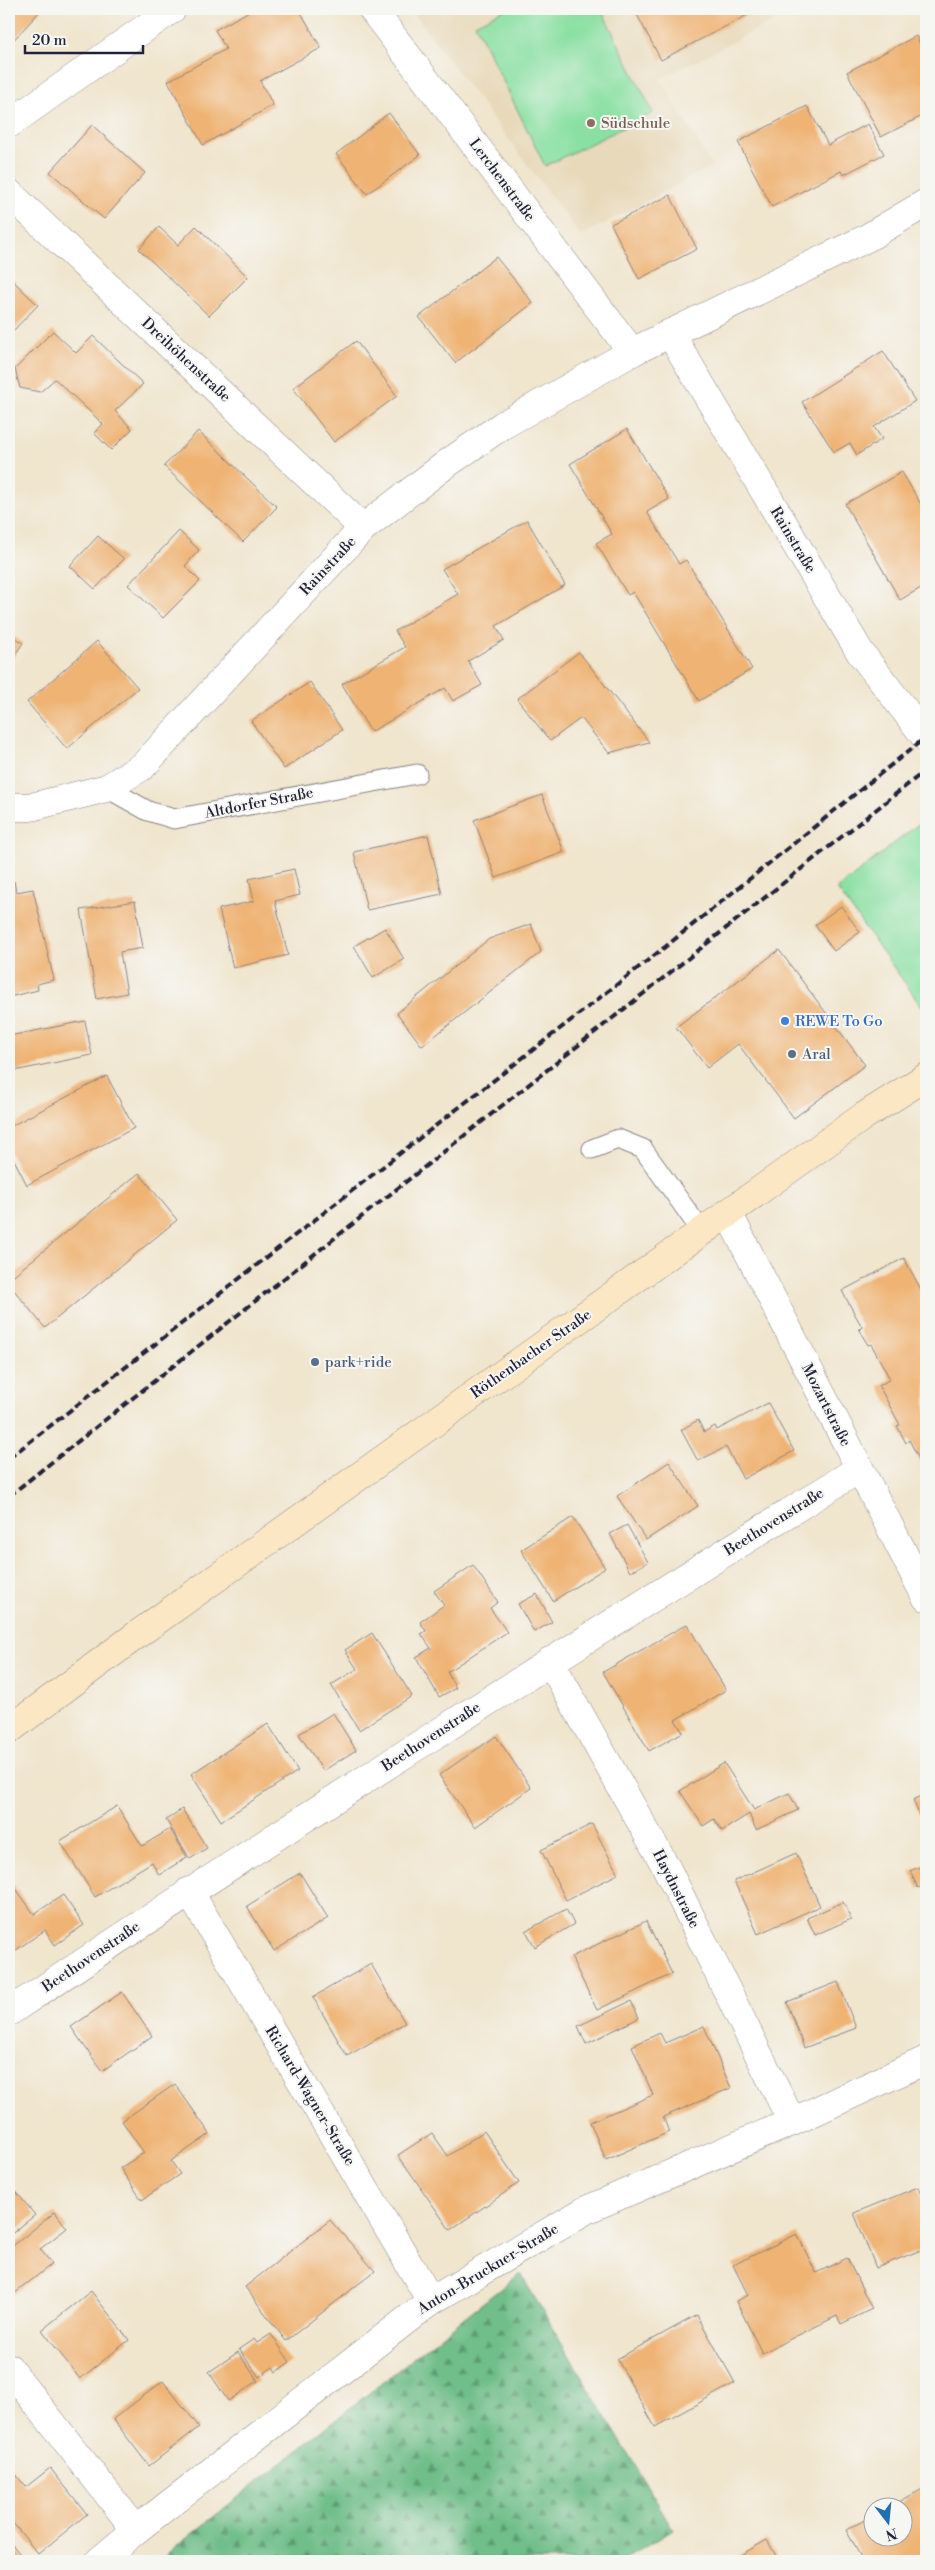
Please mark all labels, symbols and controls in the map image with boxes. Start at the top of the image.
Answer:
scale bar [25,22,142,54]
text: 20 m [32,31,67,50]
place label: Südschule [601,114,670,133]
marker: Südschule [585,117,597,129]
street label: Lerchenstraße [465,135,539,225]
street label: Dreihöhenstraße [137,314,235,406]
street label: Rainstraße [766,503,820,577]
street label: Rainstraße [296,532,360,600]
street label: Altdorfer Straße [202,783,315,823]
place label: REWE To Go [795,1012,883,1031]
marker: REWE To Go [779,1015,791,1027]
place label: Aral [801,1045,831,1064]
marker: Aral [786,1048,798,1060]
street label: Röthenbacher Straße [467,1305,595,1403]
place label: park+ride [325,1353,392,1372]
marker: park+ride [309,1356,321,1368]
street label: Mozartstraße [797,1360,855,1450]
street label: Beethovenstraße [720,1484,827,1561]
street label: Beethovenstraße [377,1698,484,1777]
street label: Haydnstraße [648,1846,704,1932]
street label: Beethovenstraße [38,1917,144,1997]
street label: Richard-Wagner-Straße [261,2023,359,2169]
street label: Anton-Bruckner-Straße [413,2219,562,2319]
north arrow [862,2498,912,2548]
text: N [884,2523,899,2544]

